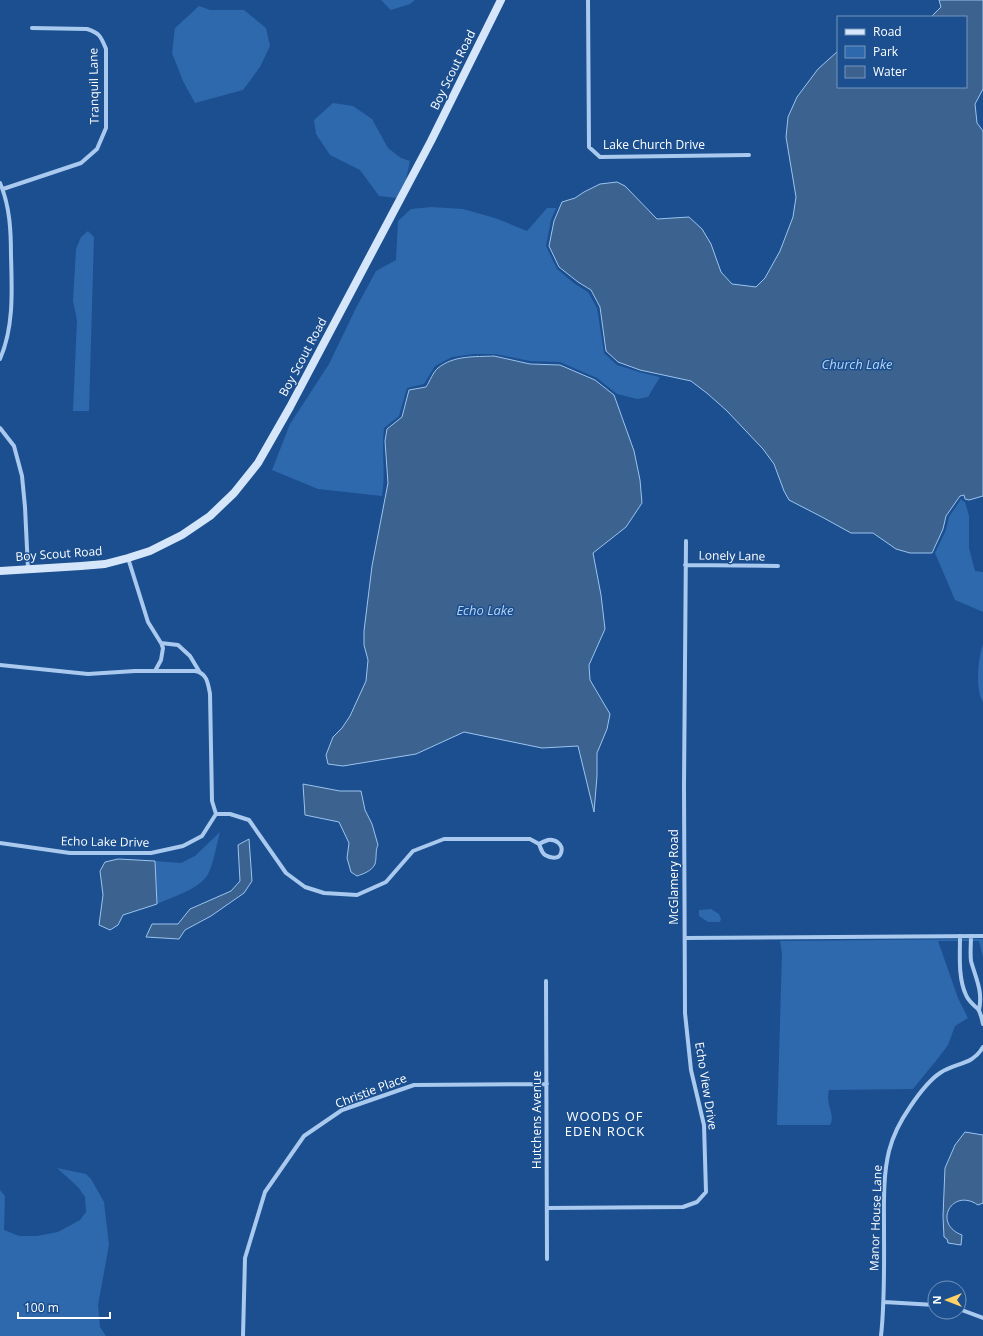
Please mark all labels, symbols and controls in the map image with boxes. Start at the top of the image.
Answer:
legend [837,16,967,88]
text: Road [873,23,902,40]
street label: Boy Scout Road [426,27,479,113]
text: Park [873,43,899,60]
street label: Tranquil Lane [84,47,103,124]
text: Water [873,63,907,80]
street label: Lake Church Drive [603,136,705,153]
street label: Boy Scout Road [275,314,330,399]
water label: Church Lake [822,355,893,373]
street label: Boy Scout Road [15,542,103,565]
street label: Lonely Lane [698,546,766,565]
water label: Echo Lake [456,601,514,619]
street label: McGlamery Road [665,829,682,925]
street label: Echo Lake Drive [61,832,150,851]
street label: Echo View Drive [691,1041,722,1131]
street label: Christie Place [333,1069,409,1112]
street label: Hutchens Avenue [528,1071,545,1169]
district label: WOODS OF EDEN ROCK [565,1107,645,1140]
street label: Manor House Lane [865,1164,886,1271]
north arrow [927,1280,967,1320]
scale bar [18,1294,110,1320]
text: N [929,1296,944,1304]
text: 100 m [24,1299,59,1316]

